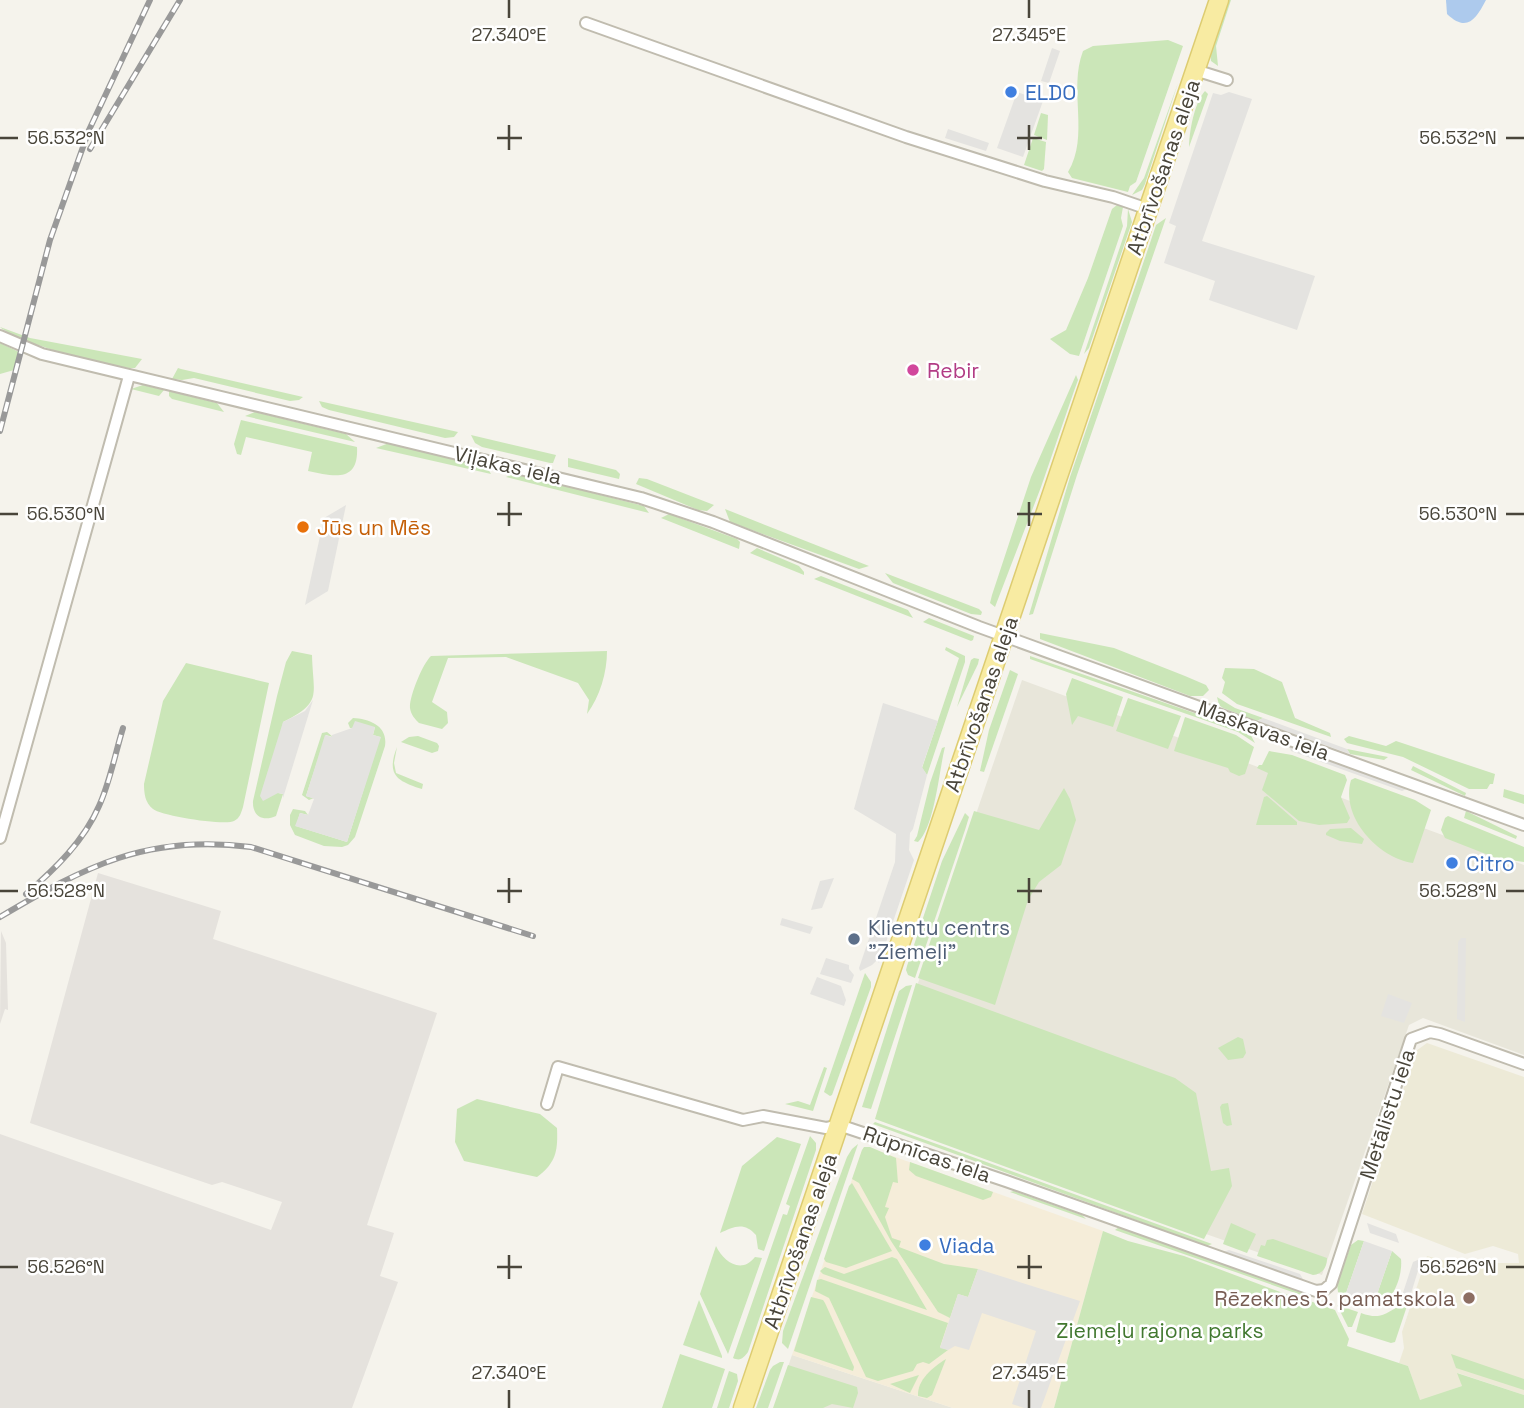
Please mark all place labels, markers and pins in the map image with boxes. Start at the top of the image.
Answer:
place label: ELDO [1025,79,1076,106]
marker: ELDO [1003,84,1019,100]
place label: Rebir [927,357,979,384]
marker: Rebir [905,362,921,378]
place label: Jūs un Mēs [317,514,431,541]
marker: Jūs un Mēs [295,519,311,535]
place label: Citro [1466,850,1515,877]
marker: Citro [1444,855,1460,871]
place label: Klientu centrs "Ziemeļi" [868,914,1010,965]
marker: Klientu centrs "Ziemeļi" [846,931,862,947]
place label: Viada [939,1232,995,1259]
marker: Viada [917,1237,933,1253]
place label: Rēzeknes 5. pamatskola [1214,1285,1455,1312]
marker: Rēzeknes 5. pamatskola [1461,1290,1477,1306]

